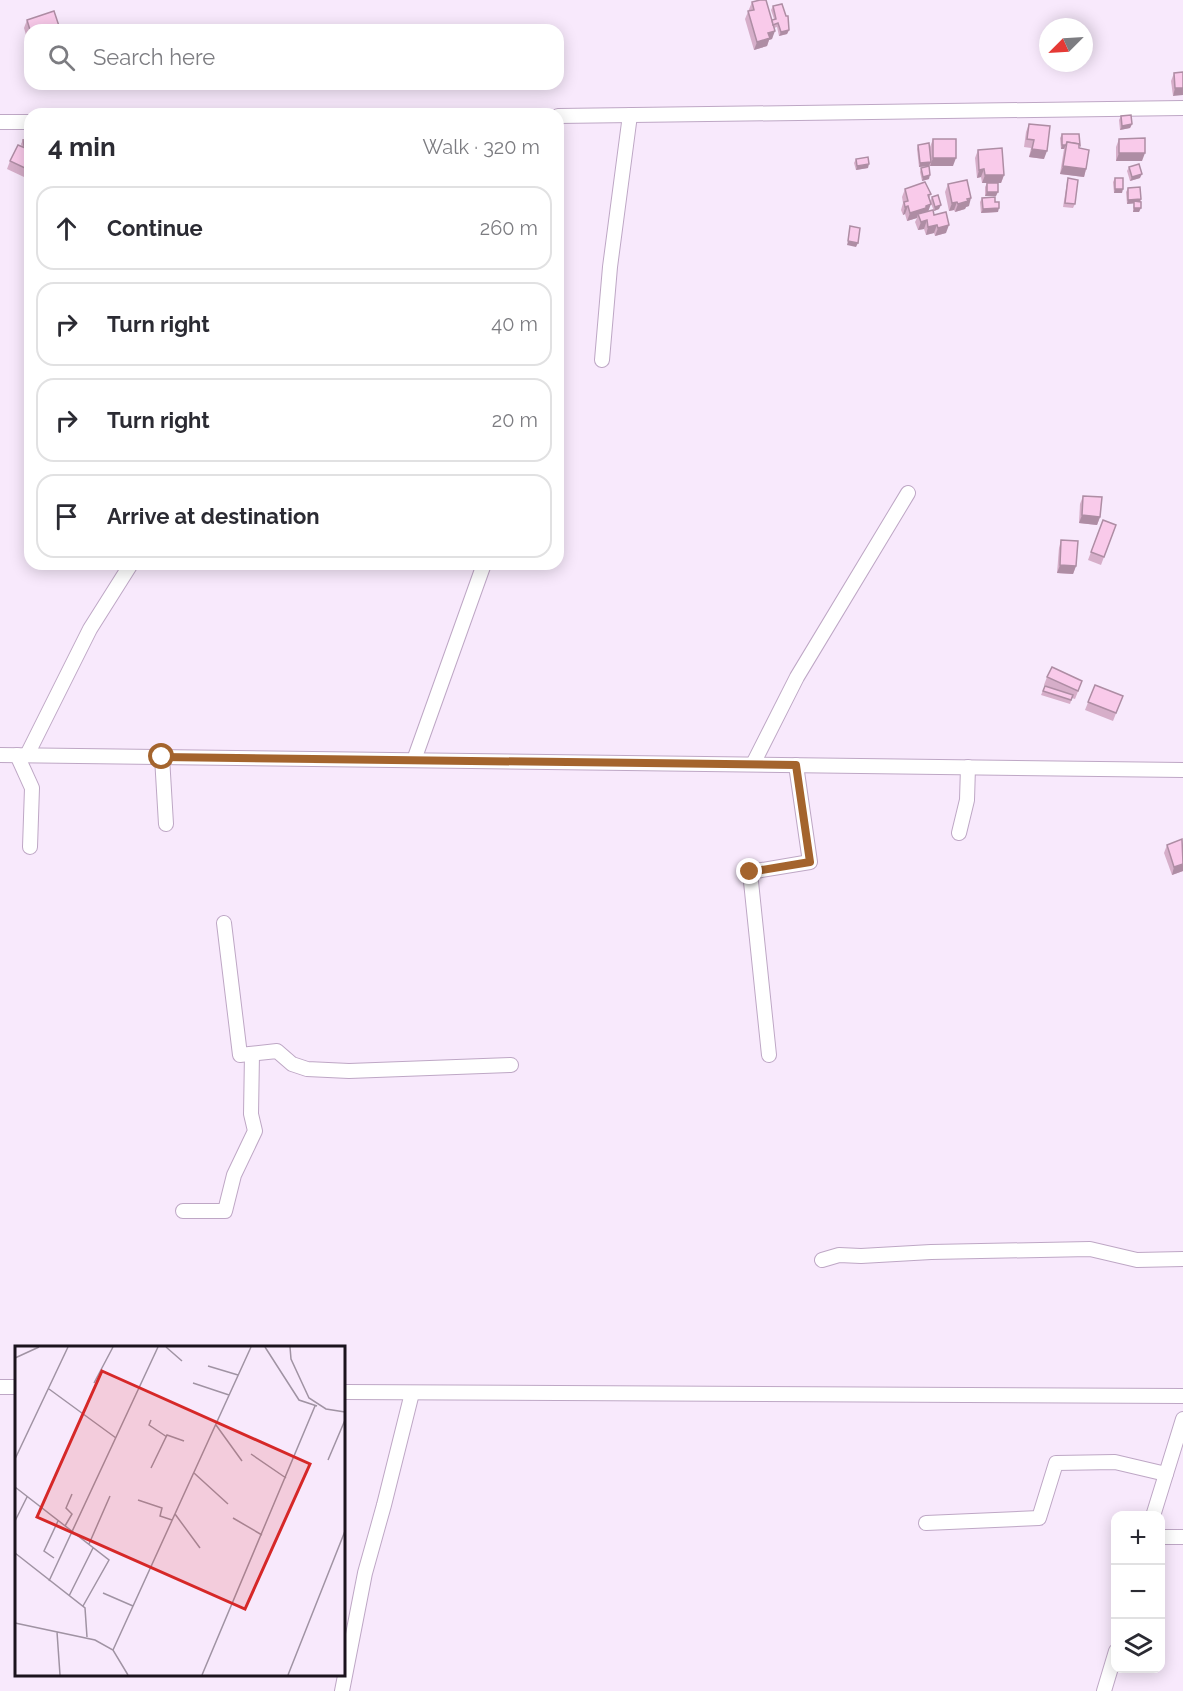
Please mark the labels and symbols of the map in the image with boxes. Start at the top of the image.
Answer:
north arrow [1039,18,1093,72]
route start [148,743,174,769]
route end [736,858,762,884]
inset map [15,1346,345,1676]

